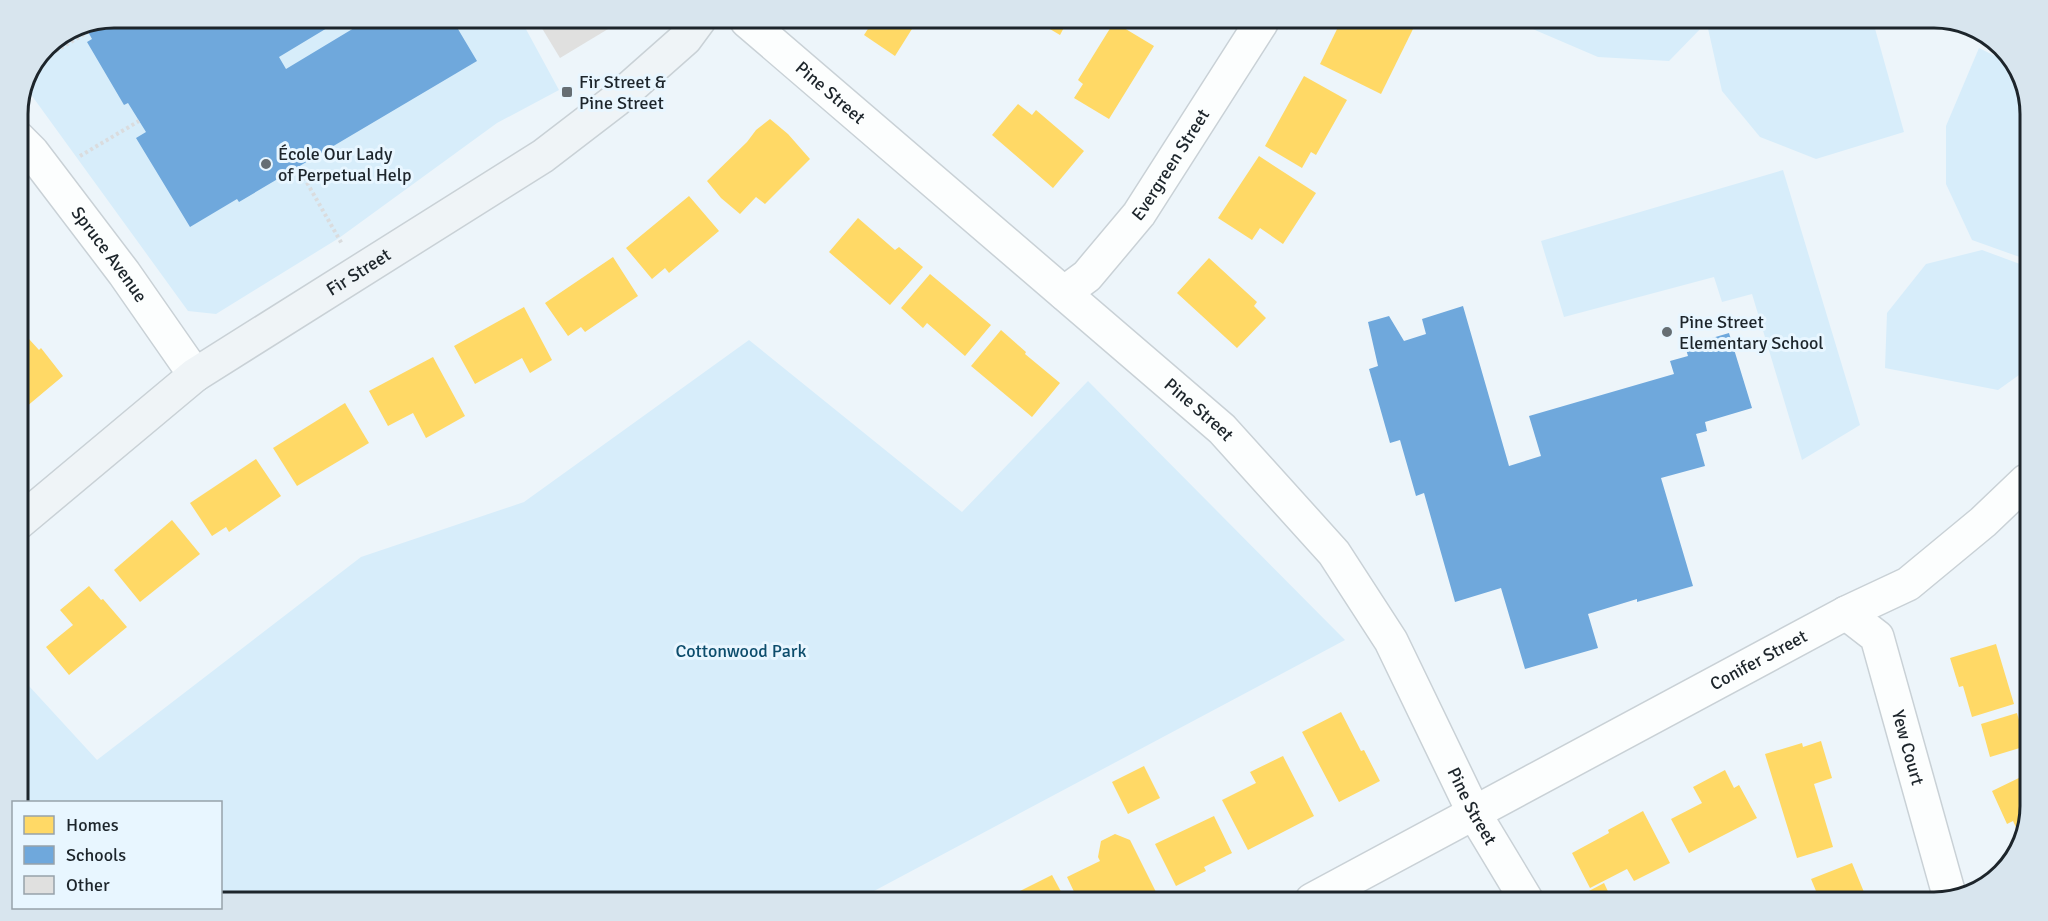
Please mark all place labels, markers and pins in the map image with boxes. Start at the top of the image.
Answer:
place label: Fir Street & Pine Street [579,71,666,114]
marker: Fir Street & Pine Street [560,85,574,99]
place label: École Our Lady of Perpetual Help [278,143,412,186]
marker: École Our Lady of Perpetual Help [259,157,273,171]
place label: Pine Street Elementary School [1679,311,1824,354]
marker: Pine Street Elementary School [1660,325,1674,339]

